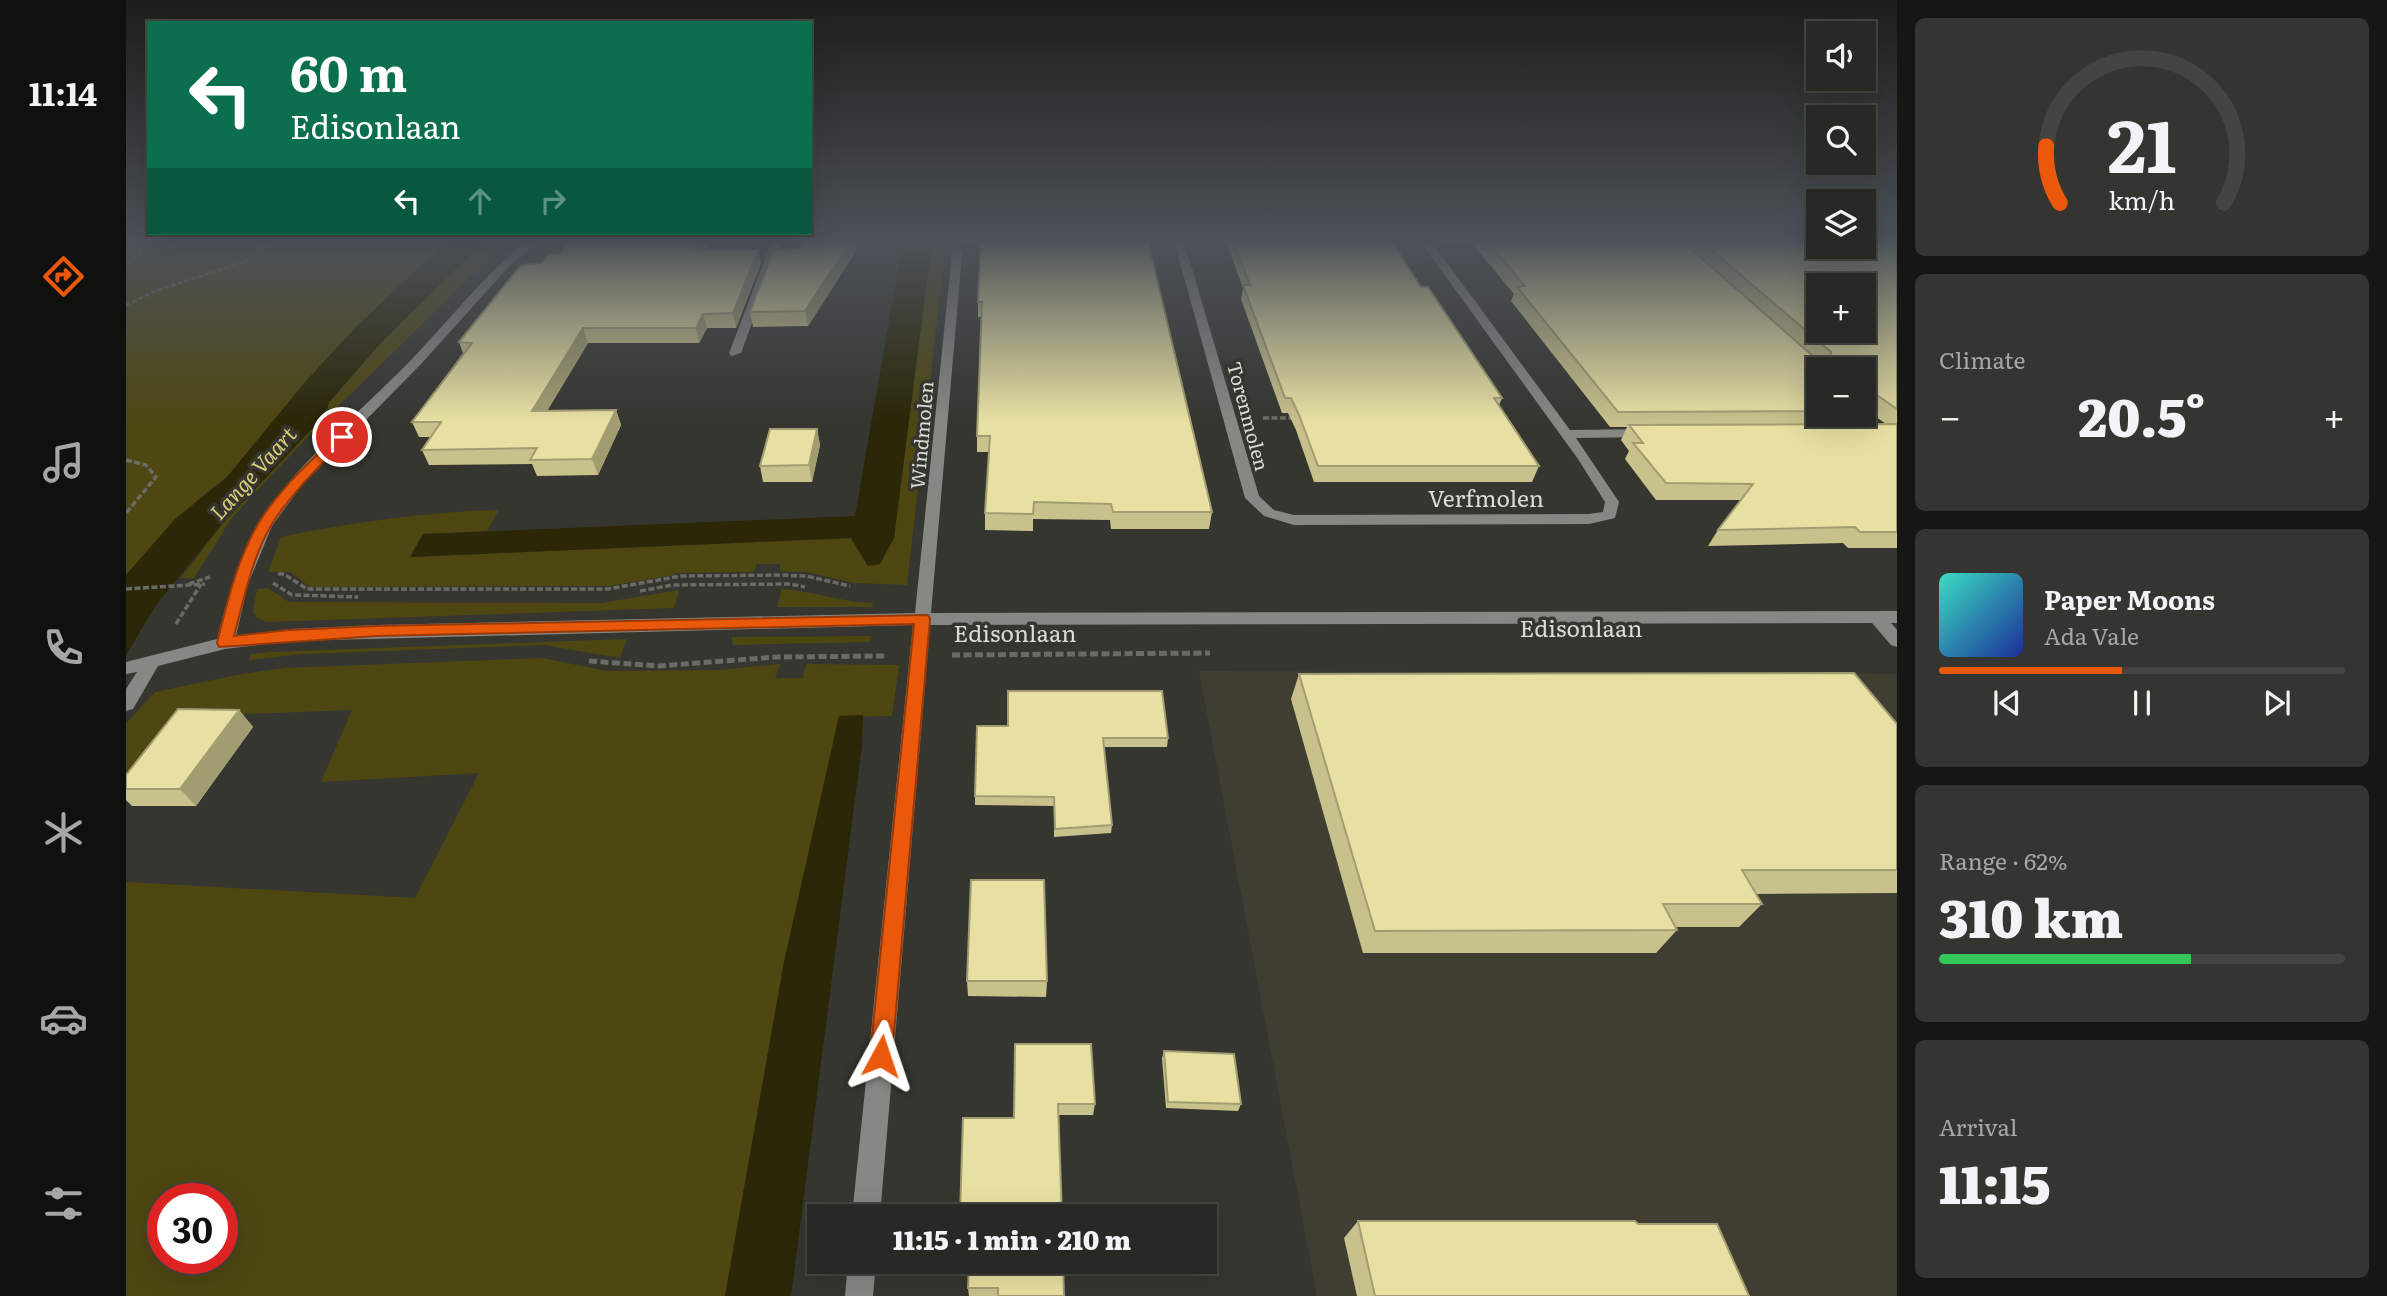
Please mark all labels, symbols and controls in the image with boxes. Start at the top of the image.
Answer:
map controls [1806,21,1876,427]
button: sound [1806,21,1876,91]
text: 60 m [290,34,407,107]
icon: left [175,49,266,140]
text: 11:14 [29,68,97,116]
text: 21 [2107,87,2177,195]
text: Edisonlaan [290,101,461,149]
button: search [1806,105,1876,175]
text: km/h [2109,181,2175,218]
icon: left [388,182,426,220]
icon: ahead [461,182,499,220]
icon: right [534,182,572,220]
button: layers [1806,189,1876,259]
icon: directions [39,252,88,301]
button: + [1806,273,1876,343]
text: Climate [1939,342,2025,376]
button: − [1806,357,1876,427]
street label: Torenmolen [1221,358,1277,474]
text: 20.5° [2078,376,2206,453]
street label: Windmolen [902,380,940,490]
text: − [1939,386,1961,443]
text: + [2323,386,2345,443]
pin [312,407,372,467]
water label: Lange Vaart [202,418,303,526]
icon: arrive [323,418,361,456]
icon: music [39,438,88,487]
street label: Verfmolen [1428,480,1544,514]
text: Paper Moons [2044,579,2215,618]
street label: Edisonlaan [1520,610,1642,644]
street label: Edisonlaan [954,615,1076,649]
text: Ada Vale [2044,618,2139,652]
icon: phone [39,623,88,672]
icon: previous [1988,684,2026,722]
icon: pause [2123,684,2161,722]
icon: next [2258,684,2296,722]
icon: climate [39,808,88,857]
text: Range · 62% [1939,843,2067,877]
text: 310 km [1939,877,2123,954]
icon: car [39,994,88,1043]
position arrow [844,1019,918,1093]
text: Arrival [1939,1109,2018,1143]
text: 11:15 [1939,1143,2051,1220]
icon: filters [39,1179,88,1228]
speed limit sign: 30 [147,1183,238,1274]
text: 11:15 · 1 min · 210 m [893,1219,1131,1258]

